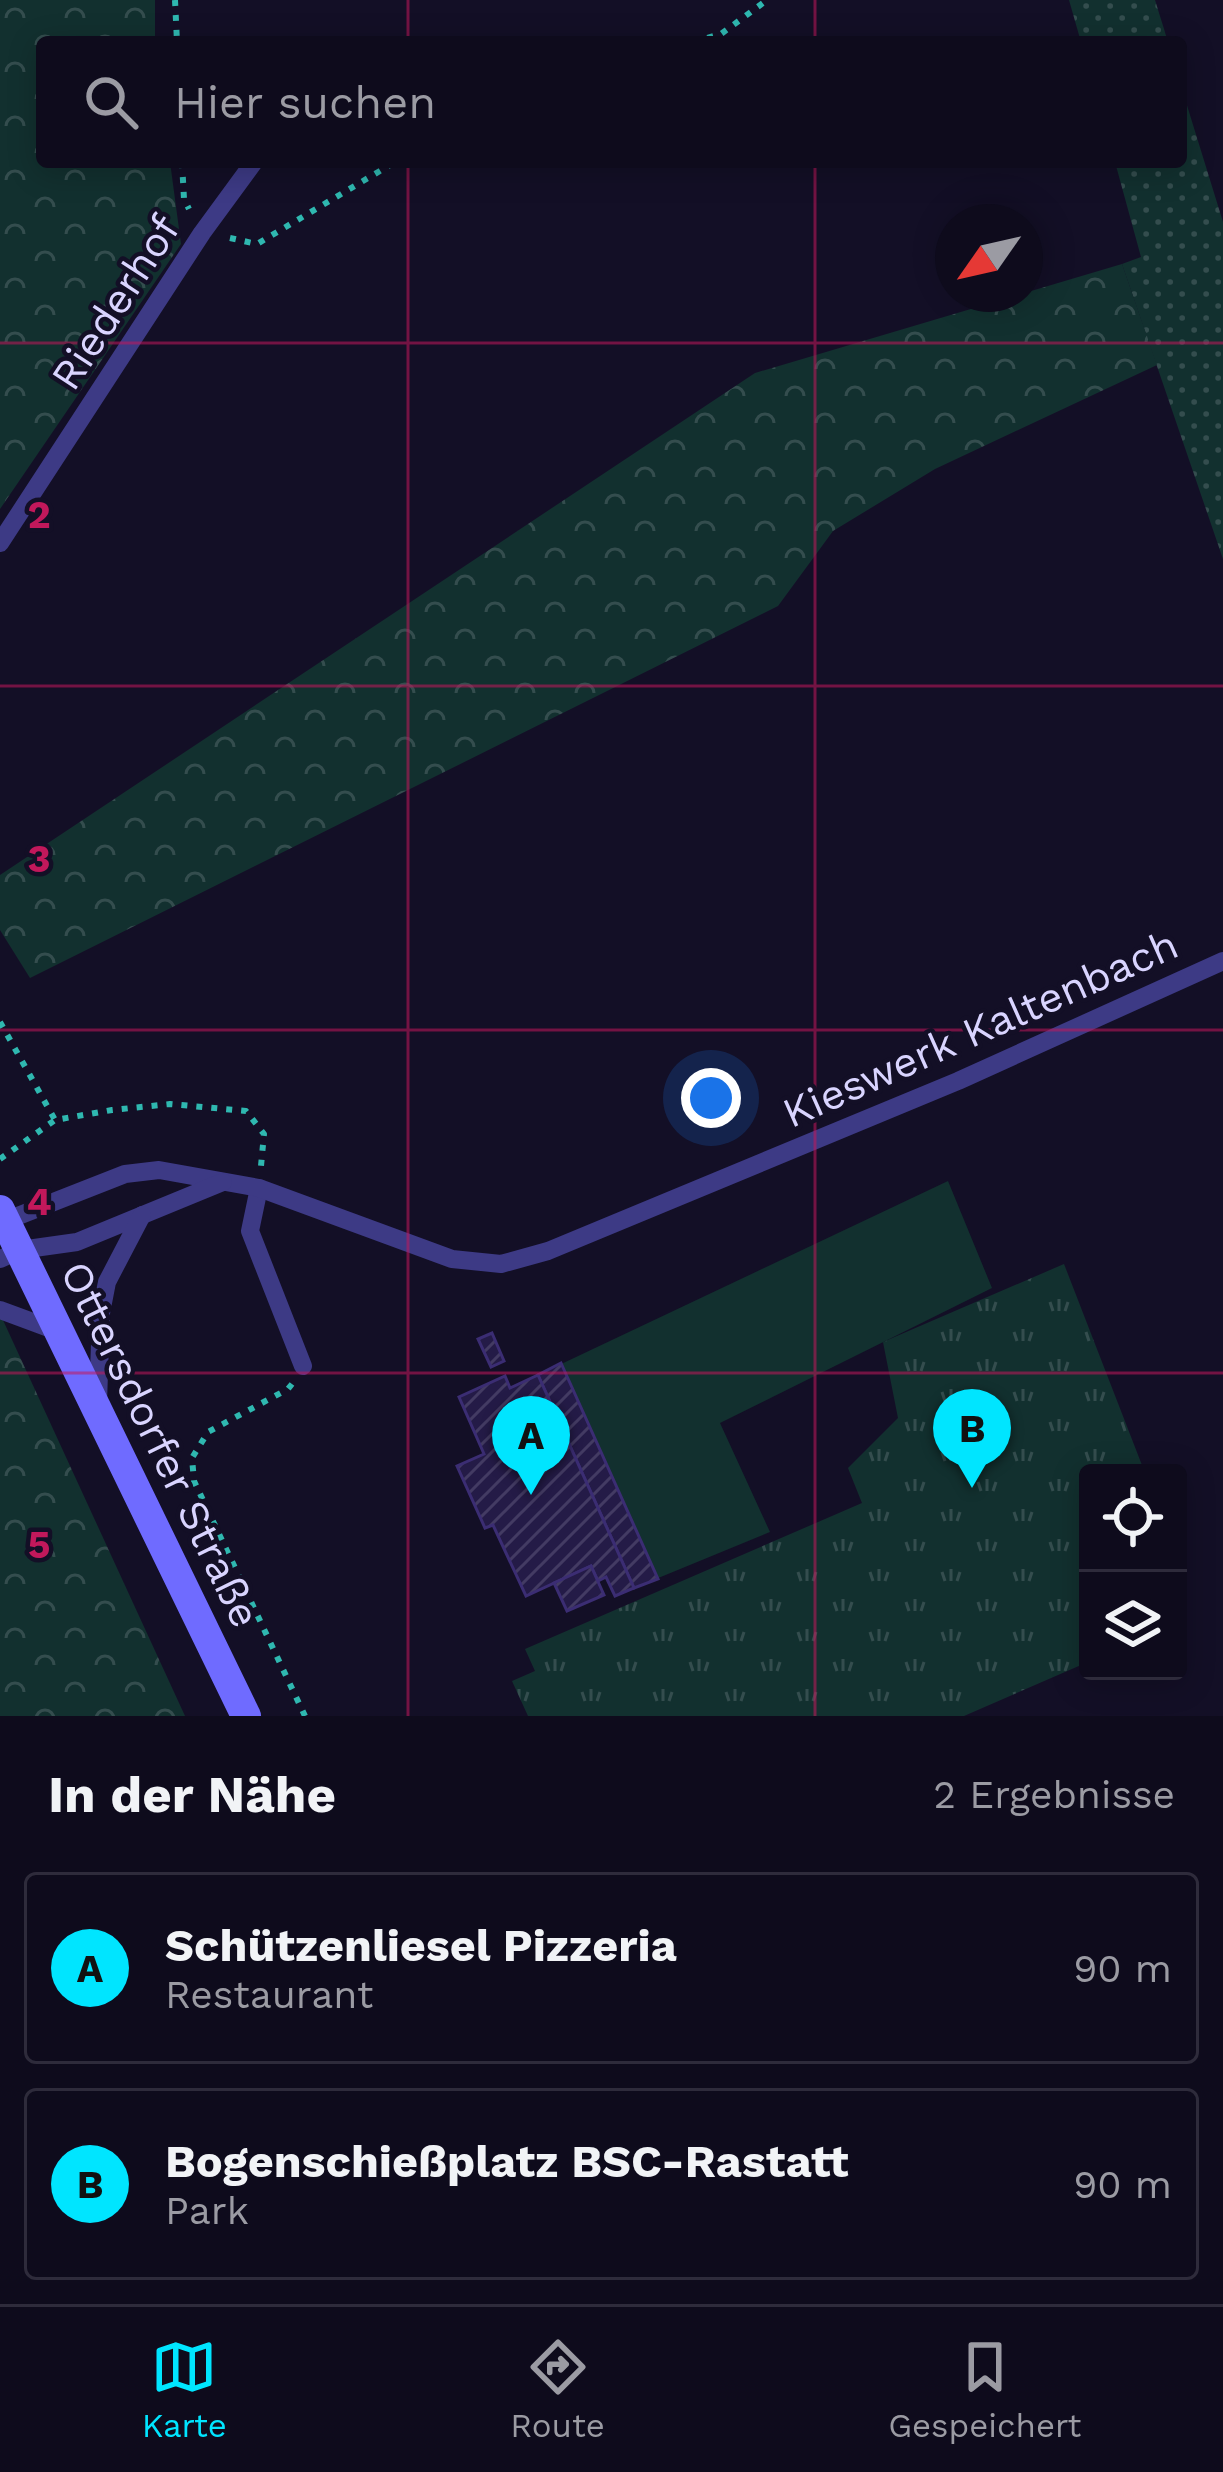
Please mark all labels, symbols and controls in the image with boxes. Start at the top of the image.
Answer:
search box [36,36,1187,168]
icon: search [78,69,144,135]
text: Hier suchen [174,76,436,129]
north arrow [935,204,1043,312]
street label: Riederhof [41,206,190,399]
text: 2 [27,492,51,537]
text: 3 [27,836,51,881]
street label: Kieswerk Kaltenbach [775,919,1185,1138]
your location [681,1068,741,1128]
text: 4 [26,1179,52,1224]
street label: Ottersdorfer Straße [51,1253,270,1635]
pin: B [933,1389,1011,1488]
pin: A [492,1396,570,1495]
map controls [1079,1464,1187,1680]
button: locate [1079,1464,1187,1572]
text: 5 [28,1522,50,1567]
button: layers [1079,1572,1187,1680]
text: In der Nähe [48,1765,336,1824]
text: 2 Ergebnisse [933,1772,1175,1817]
text: Schützenliesel Pizzeria [165,1919,677,1972]
text: A [77,1946,103,1991]
text: 90 m [1073,1946,1172,1991]
text: Restaurant [165,1972,373,2017]
text: Bogenschießplatz BSC-Rastatt [165,2135,849,2188]
text: B [77,2162,103,2207]
text: 90 m [1073,2162,1172,2207]
text: Park [165,2188,249,2233]
tab: Karte [142,2334,227,2445]
tab: Route [510,2334,605,2445]
tab: Gespeichert [888,2334,1081,2445]

